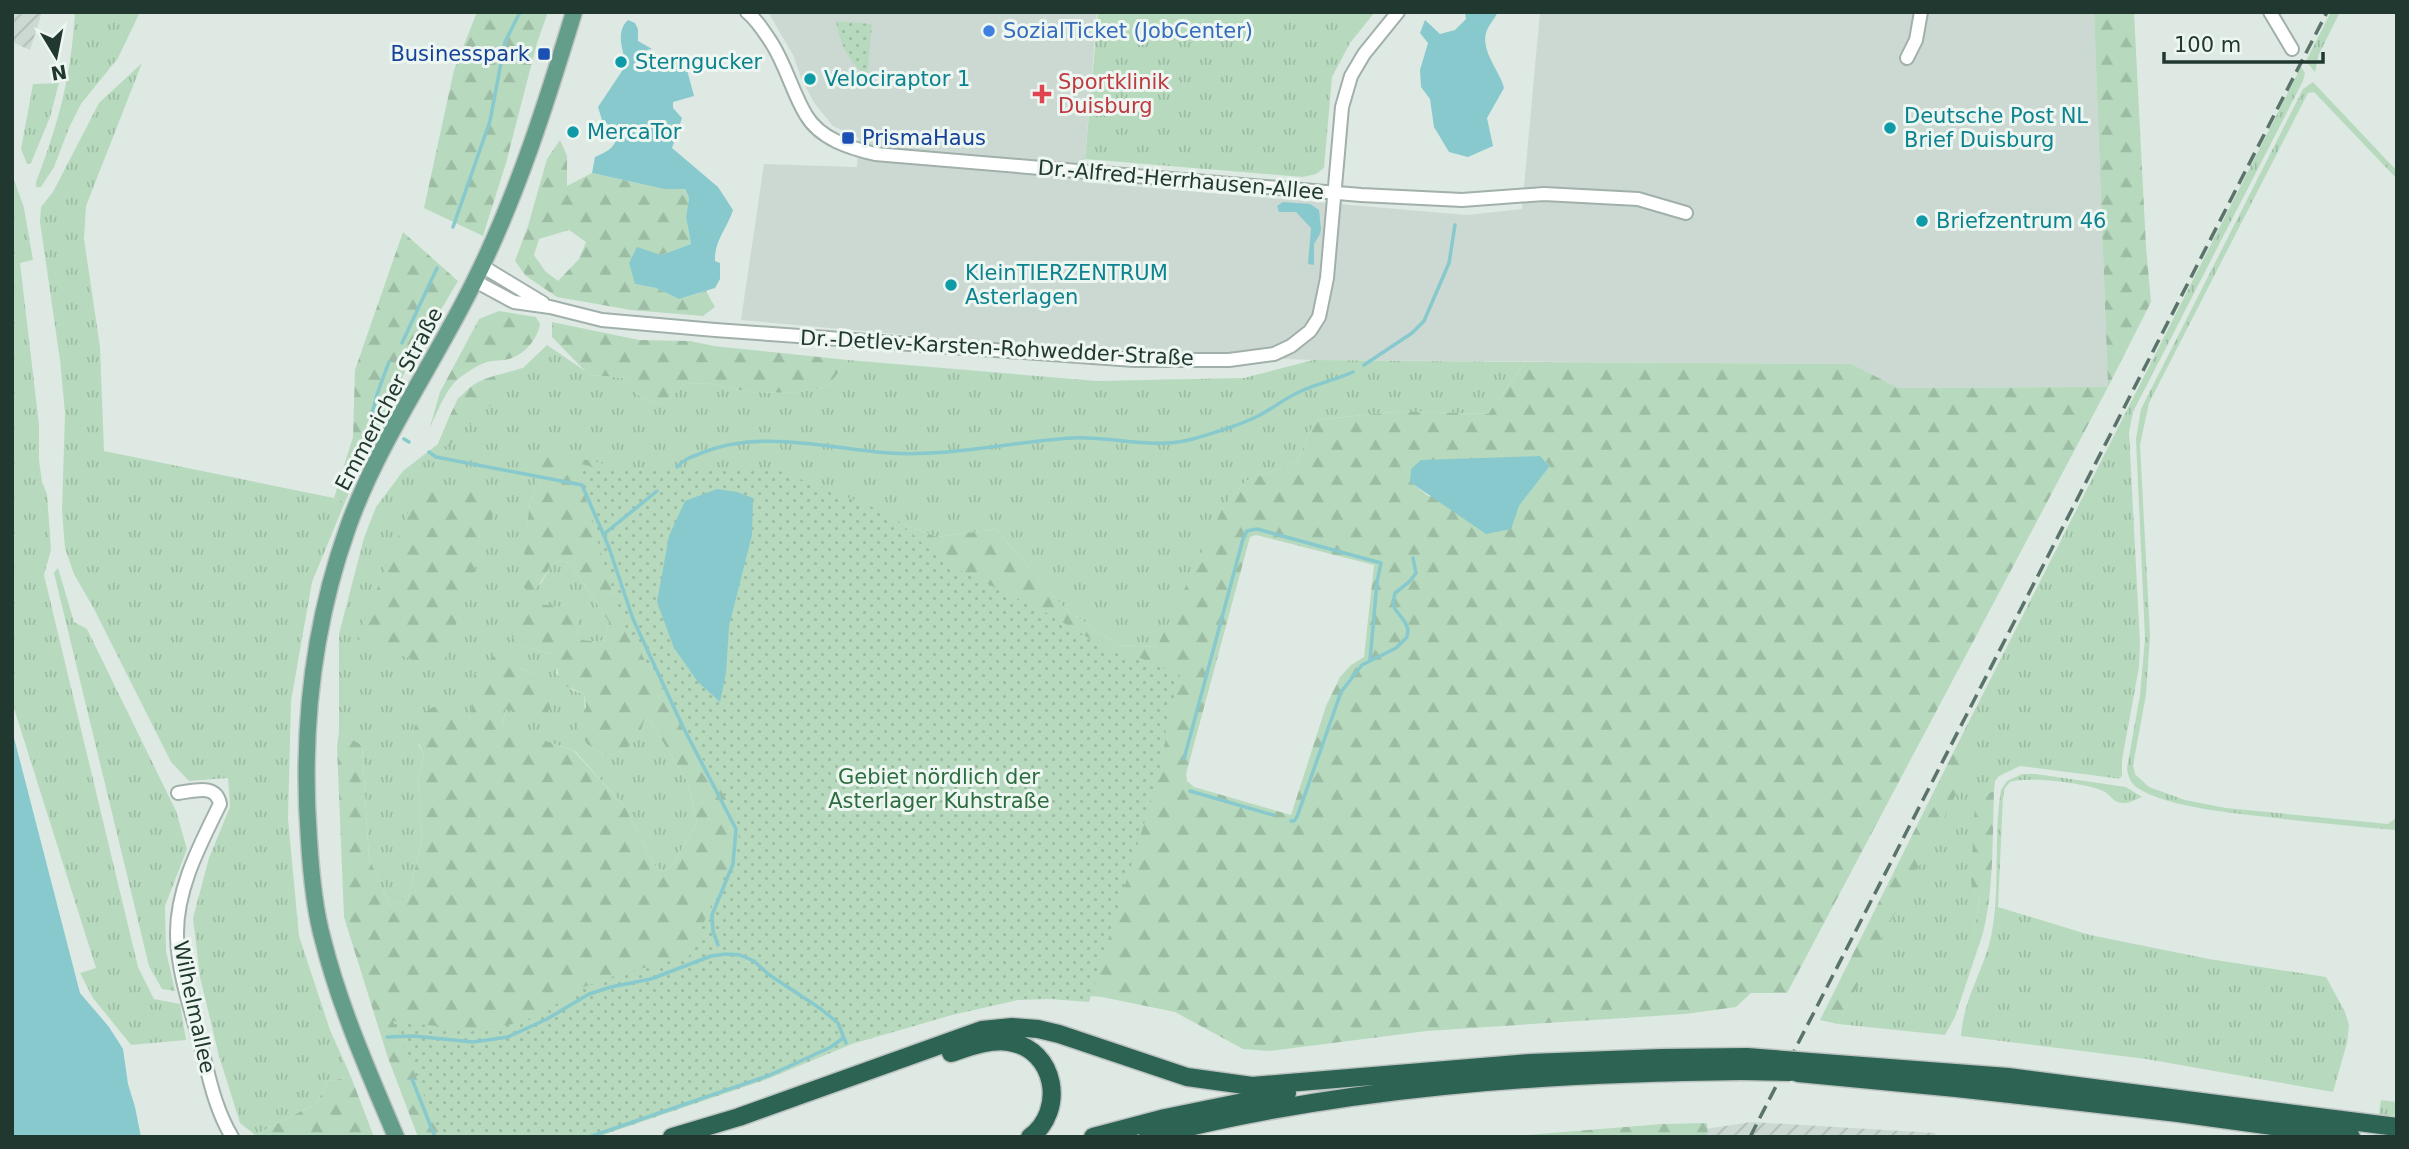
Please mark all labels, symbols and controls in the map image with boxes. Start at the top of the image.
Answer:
place label: SozialTicket (JobCenter) [1003,19,1253,43]
north arrow [21,21,91,91]
scale bar [2164,21,2323,65]
marker: SozialTicket (JobCenter) [981,23,997,39]
text: 100 m [2174,33,2241,57]
place label: Businesspark [390,42,531,66]
marker: Businesspark [536,46,552,62]
place label: Sterngucker [635,50,763,74]
marker: Sterngucker [613,54,629,70]
text: N [49,61,69,85]
place label: Velociraptor 1 [824,67,970,91]
place label: Sportklinik Duisburg [1058,70,1170,118]
marker: Velociraptor 1 [802,71,818,87]
marker: Sportklinik Duisburg [1032,84,1052,104]
place label: Deutsche Post NL Brief Duisburg [1904,104,2088,152]
place label: MercaTor [587,120,682,144]
marker: Deutsche Post NL Brief Duisburg [1882,120,1898,136]
marker: MercaTor [565,124,581,140]
place label: PrismaHaus [862,126,986,150]
marker: PrismaHaus [840,130,856,146]
street label: Dr.-Alfred-Herrhausen-Allee [1037,156,1325,204]
place label: Briefzentrum 46 [1936,209,2106,233]
marker: Briefzentrum 46 [1914,213,1930,229]
place label: KleinTIERZENTRUM Asterlagen [965,261,1168,309]
marker: KleinTIERZENTRUM Asterlagen [943,277,959,293]
street label: Emmericher Straße [331,303,447,495]
street label: Dr.-Detlev-Karsten-Rohwedder-Straße [800,326,1194,370]
park label: Gebiet nördlich der Asterlager Kuhstraße [828,765,1050,813]
street label: Wilhelmallee [168,939,220,1075]

